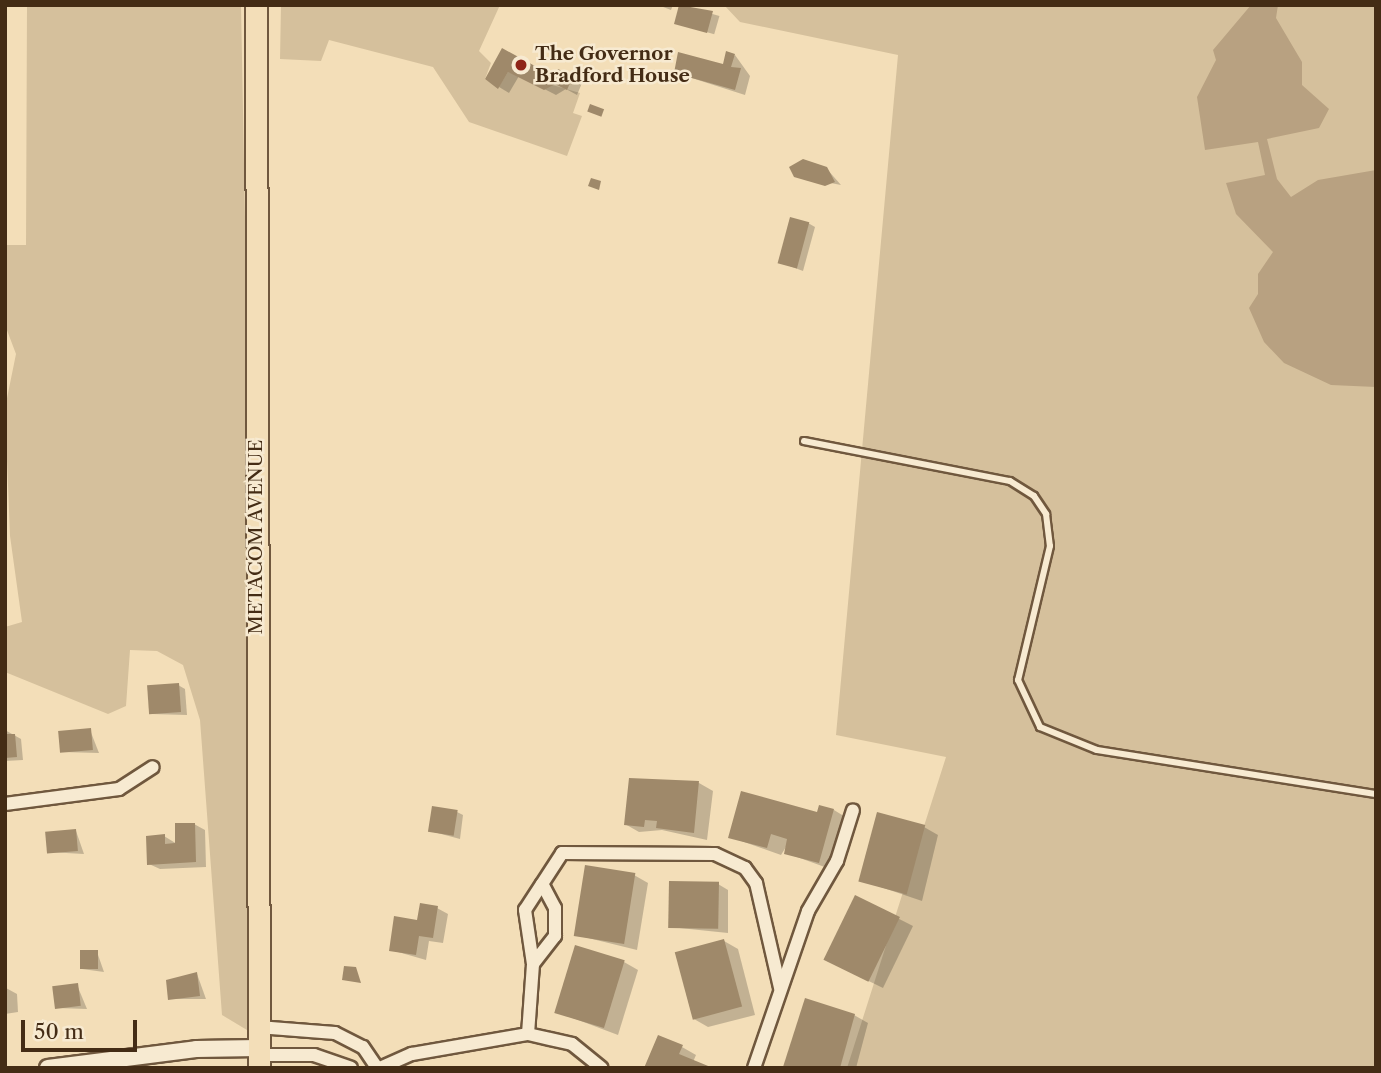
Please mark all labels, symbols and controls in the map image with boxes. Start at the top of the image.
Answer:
place label: The Governor Bradford House [535,43,690,87]
marker: The Governor Bradford House [513,57,529,73]
street label: METACOM AVENUE [245,439,267,635]
scale bar [24,1006,140,1050]
text: 50 m [34,1019,84,1044]

